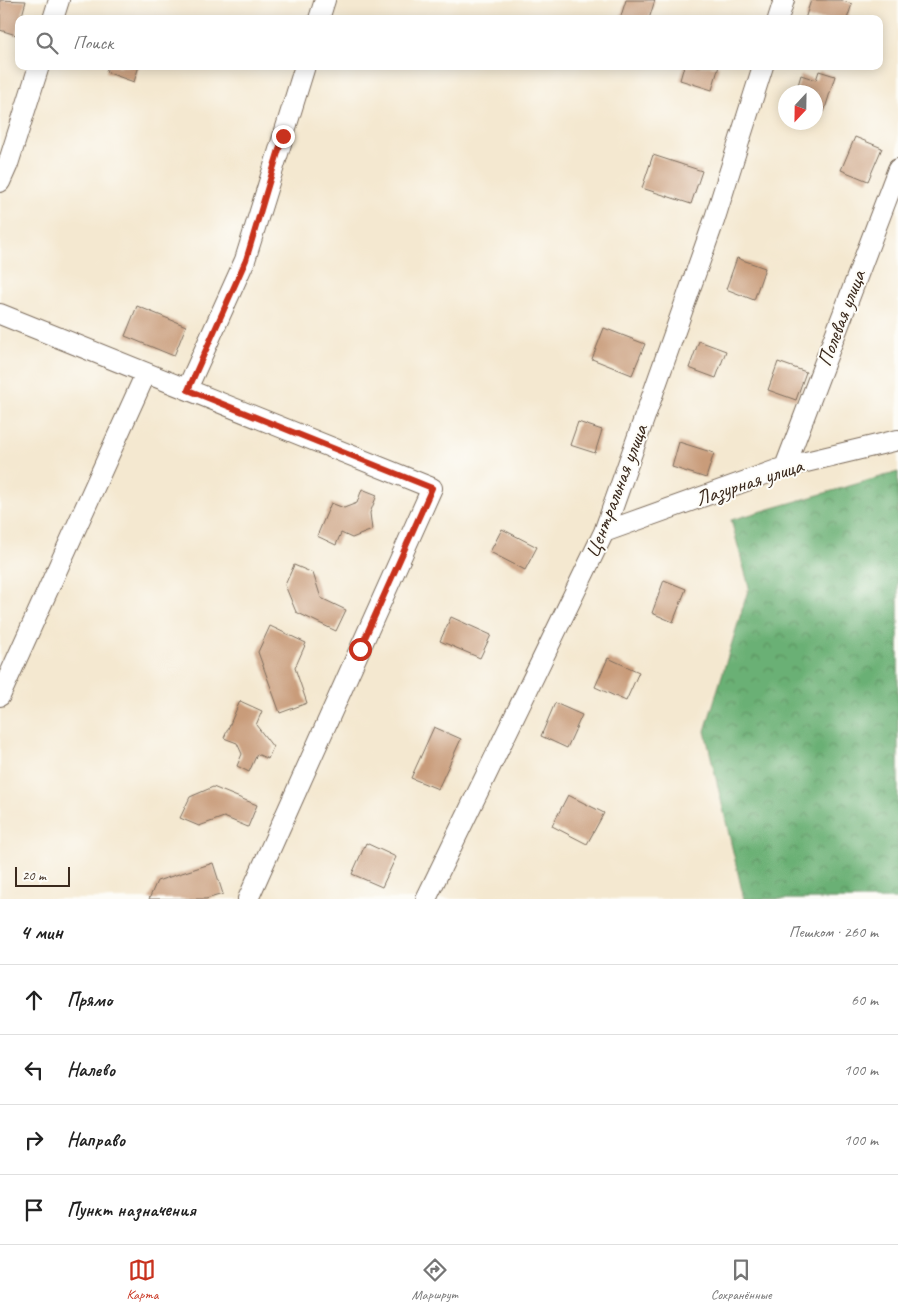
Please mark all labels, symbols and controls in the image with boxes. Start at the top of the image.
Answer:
search box [15,15,883,70]
icon: search [33,29,61,57]
text: Поиск [73,31,113,55]
north arrow [778,85,823,130]
route end [272,125,295,148]
street label: Полевая улица [811,265,872,370]
street label: Центральная улица [579,419,654,561]
street label: Лазурная улица [692,452,808,513]
route start [349,638,372,661]
scale bar [15,864,70,887]
text: 20 m [22,867,46,884]
text: 4 мин [20,919,63,945]
text: Пешком · 260 m [789,922,878,942]
icon: ahead [20,986,48,1014]
text: Прямо [67,988,112,1012]
text: 60 m [851,990,878,1010]
icon: left [20,1056,48,1084]
text: Налево [67,1058,115,1082]
text: 100 m [844,1060,878,1080]
icon: right [20,1126,48,1154]
text: Направо [67,1128,125,1152]
text: 100 m [844,1130,878,1150]
icon: arrive [20,1196,48,1224]
text: Пункт назначения [67,1198,196,1222]
tab: Карта [126,1256,159,1303]
tab: Маршрут [411,1256,458,1303]
tab: Сохранённые [711,1256,771,1303]

